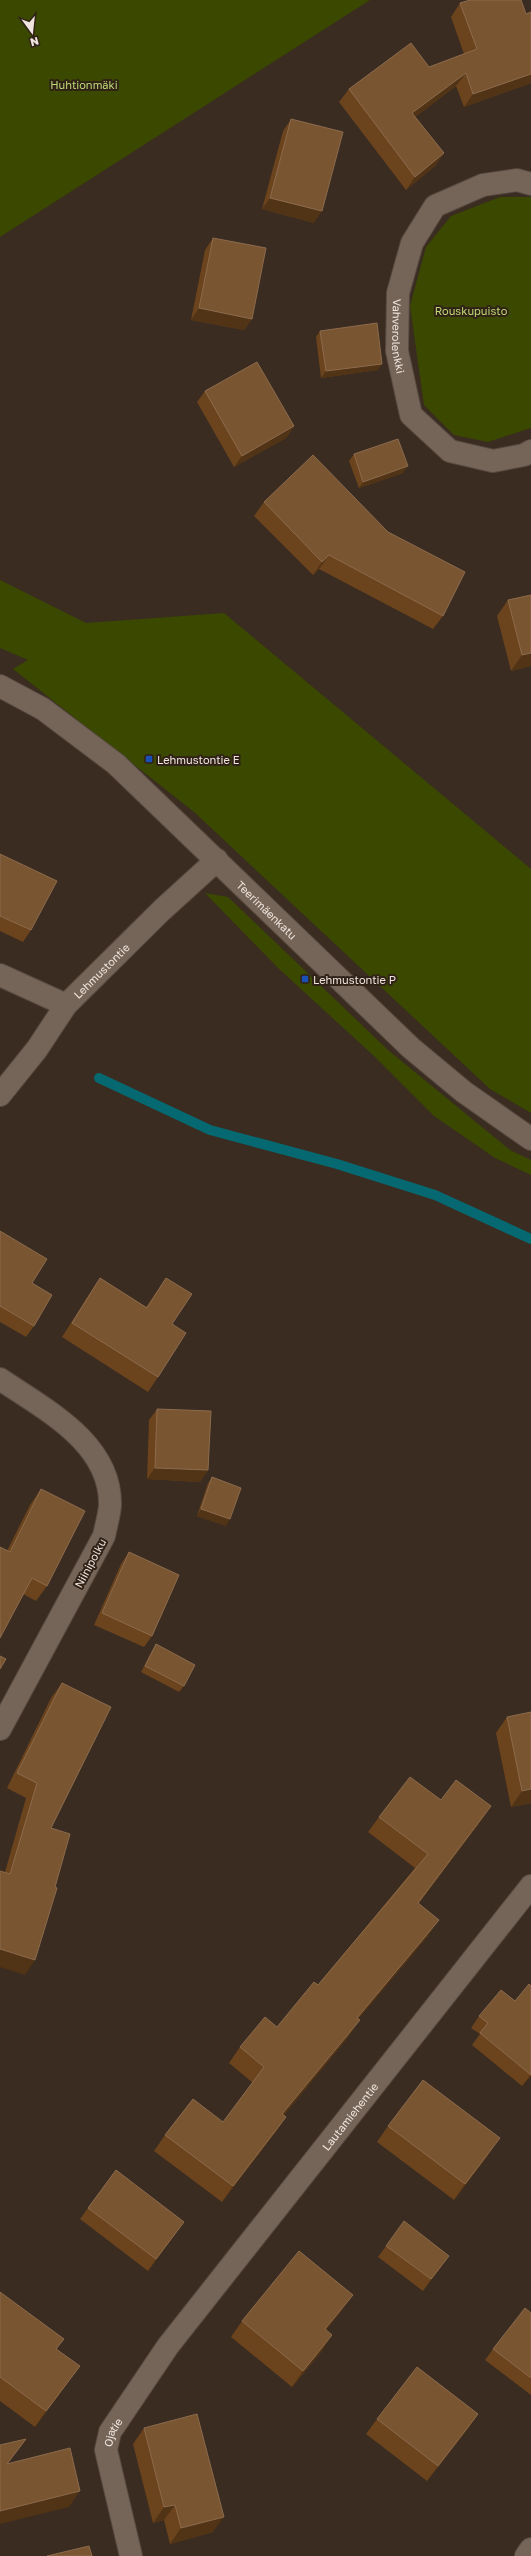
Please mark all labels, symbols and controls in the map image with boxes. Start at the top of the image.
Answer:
north arrow [12,12,52,52]
text: N [29,35,40,50]
park label: Huhtionmäki [50,78,118,91]
street label: Vahverolenkki [390,299,408,374]
park label: Rouskupuisto [435,304,508,317]
place label: Lehmustontie E [157,753,240,766]
marker: Lehmustontie E [144,754,154,764]
street label: Teerimäenkatu [234,878,300,941]
street label: Lehmustontie [71,940,132,1001]
place label: Lehmustontie P [313,973,396,986]
marker: Lehmustontie P [300,974,310,984]
street label: Niinipolku [72,1536,108,1590]
street label: Lautamiehentie [319,2080,380,2152]
street label: Ojatie [100,2415,124,2448]

